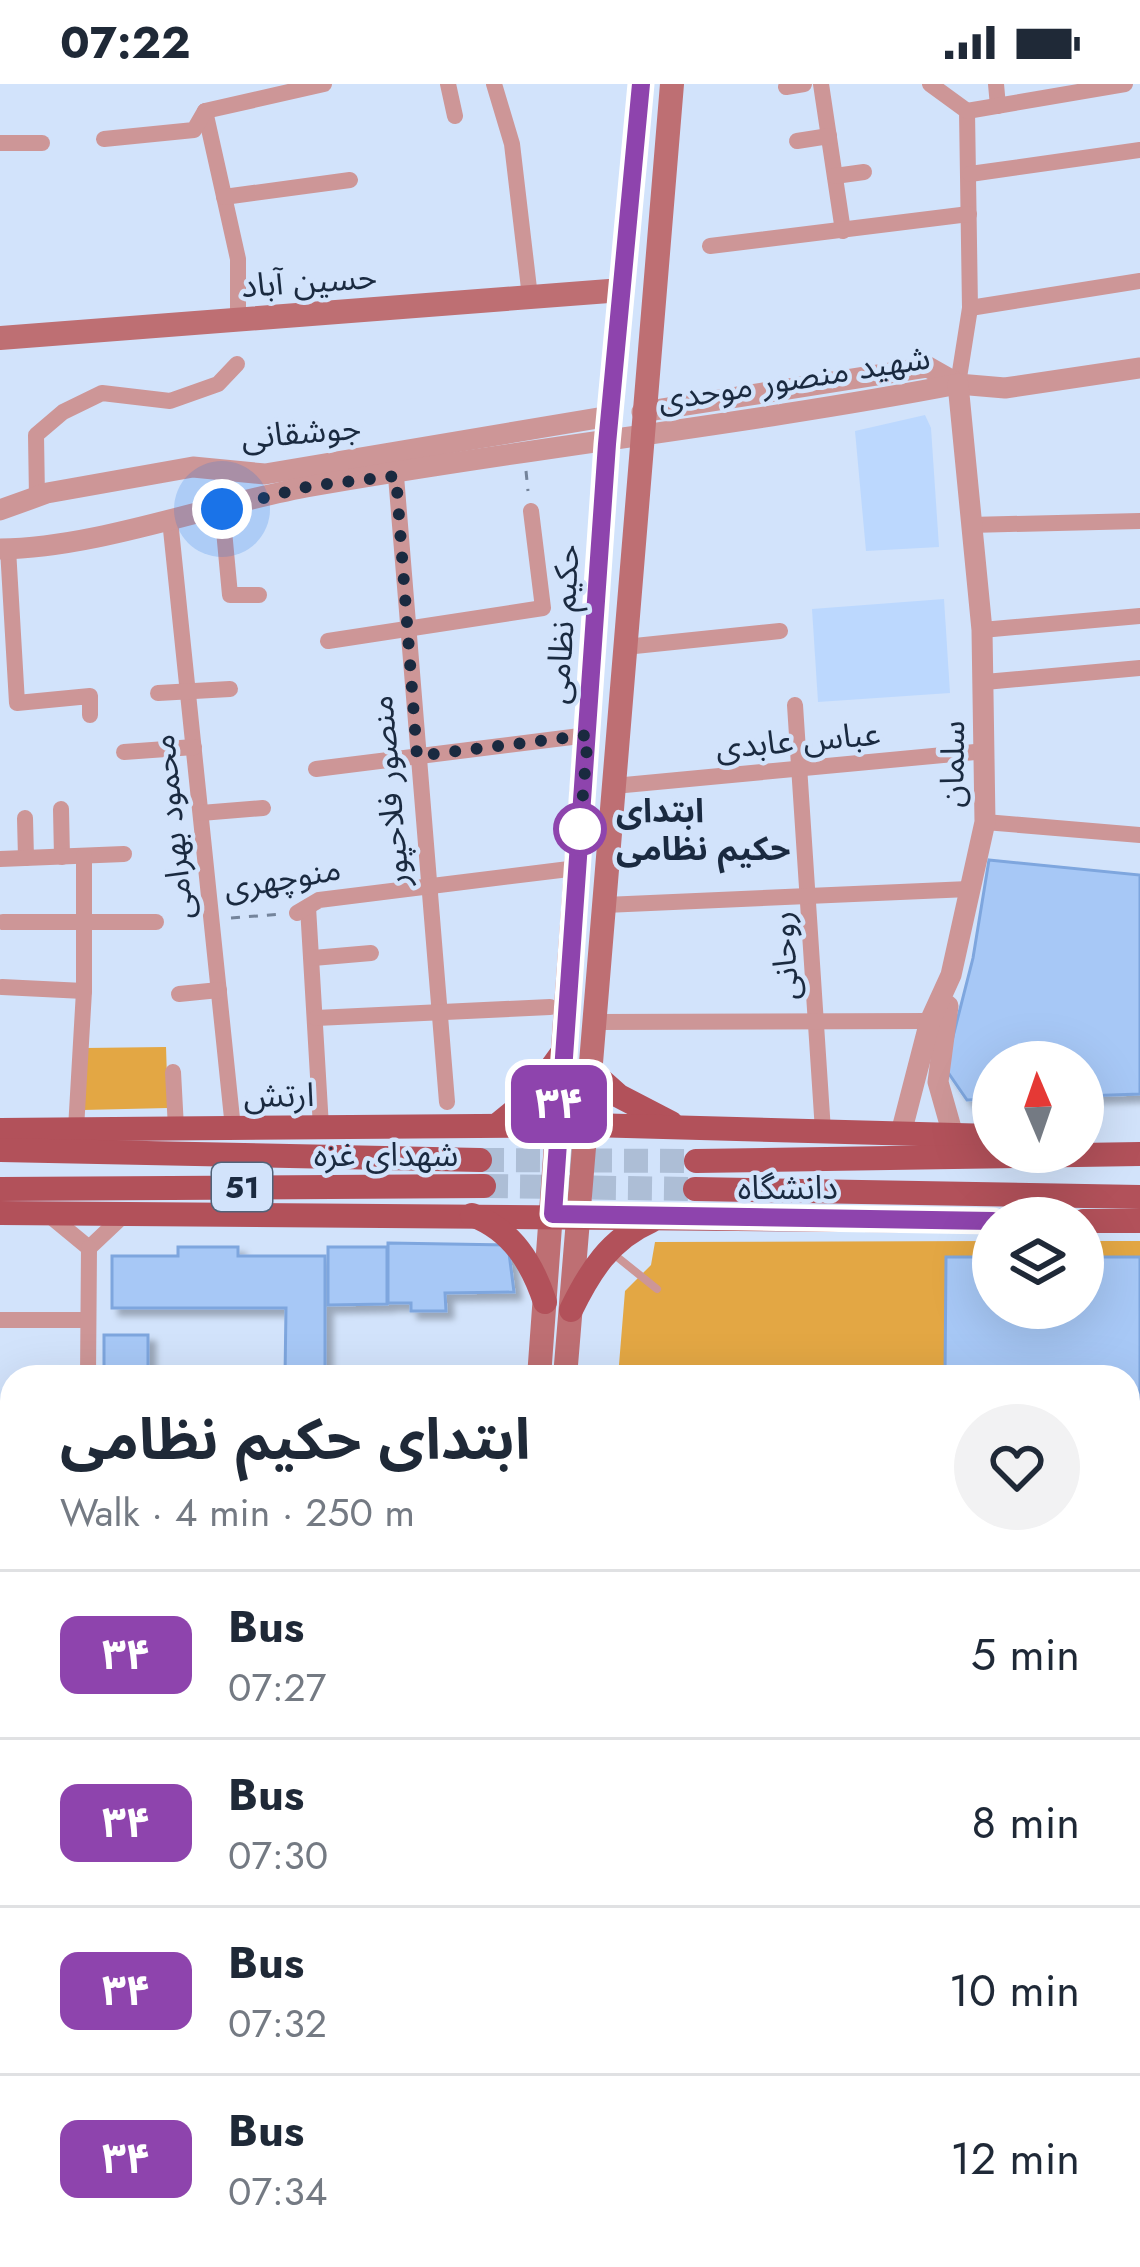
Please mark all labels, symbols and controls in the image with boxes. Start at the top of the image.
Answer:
text: 07:22 [60,10,190,75]
street label: حسین آباد [240,253,378,309]
street label: شهید منصور موحدی [655,333,933,423]
street label: جوشقانی [239,403,363,461]
your location [192,479,252,539]
street label: حکیم نظامی [533,542,593,706]
street label: منصور فلاحپور [357,694,421,889]
street label: عباس عابدی [714,709,882,771]
street label: سلمان [928,720,976,808]
street label: محمود بهرامی [139,732,205,922]
place label: ابتدای حکیم نظامی [616,787,790,874]
marker: ابتدای حکیم نظامی [555,804,605,854]
street label: منوچهری [220,845,344,911]
street label: روحانی [757,910,811,1002]
north arrow [972,1041,1104,1173]
map controls [972,1041,1104,1329]
line badge: ۳۴ [505,1065,613,1143]
street label: ارتش [243,1071,315,1119]
text: ۳۴ [535,1073,583,1134]
street label: شهدای غزه [314,1131,458,1178]
road number: 51 [212,1163,272,1211]
street label: دانشگاه [738,1164,838,1211]
button: layers [972,1197,1104,1329]
text: ابتدای حکیم نظامی [60,1398,530,1480]
button: heart [954,1404,1080,1530]
text: Walk · 4 min · 250 m [60,1484,415,1541]
text: Bus [228,1594,304,1659]
text: 5 min [971,1622,1080,1687]
text: ۳۴ [102,1624,150,1685]
text: 07:27 [228,1659,326,1716]
text: Bus [228,1762,304,1827]
text: 8 min [972,1790,1080,1855]
text: ۳۴ [102,1792,150,1853]
text: 07:30 [228,1827,328,1884]
text: Bus [228,1930,304,1995]
text: 10 min [949,1958,1080,2023]
text: ۳۴ [102,1960,150,2021]
text: 07:32 [228,1995,327,2052]
text: Bus [228,2098,304,2163]
text: 12 min [950,2126,1080,2191]
text: ۳۴ [102,2128,150,2189]
text: 07:34 [228,2163,328,2220]

